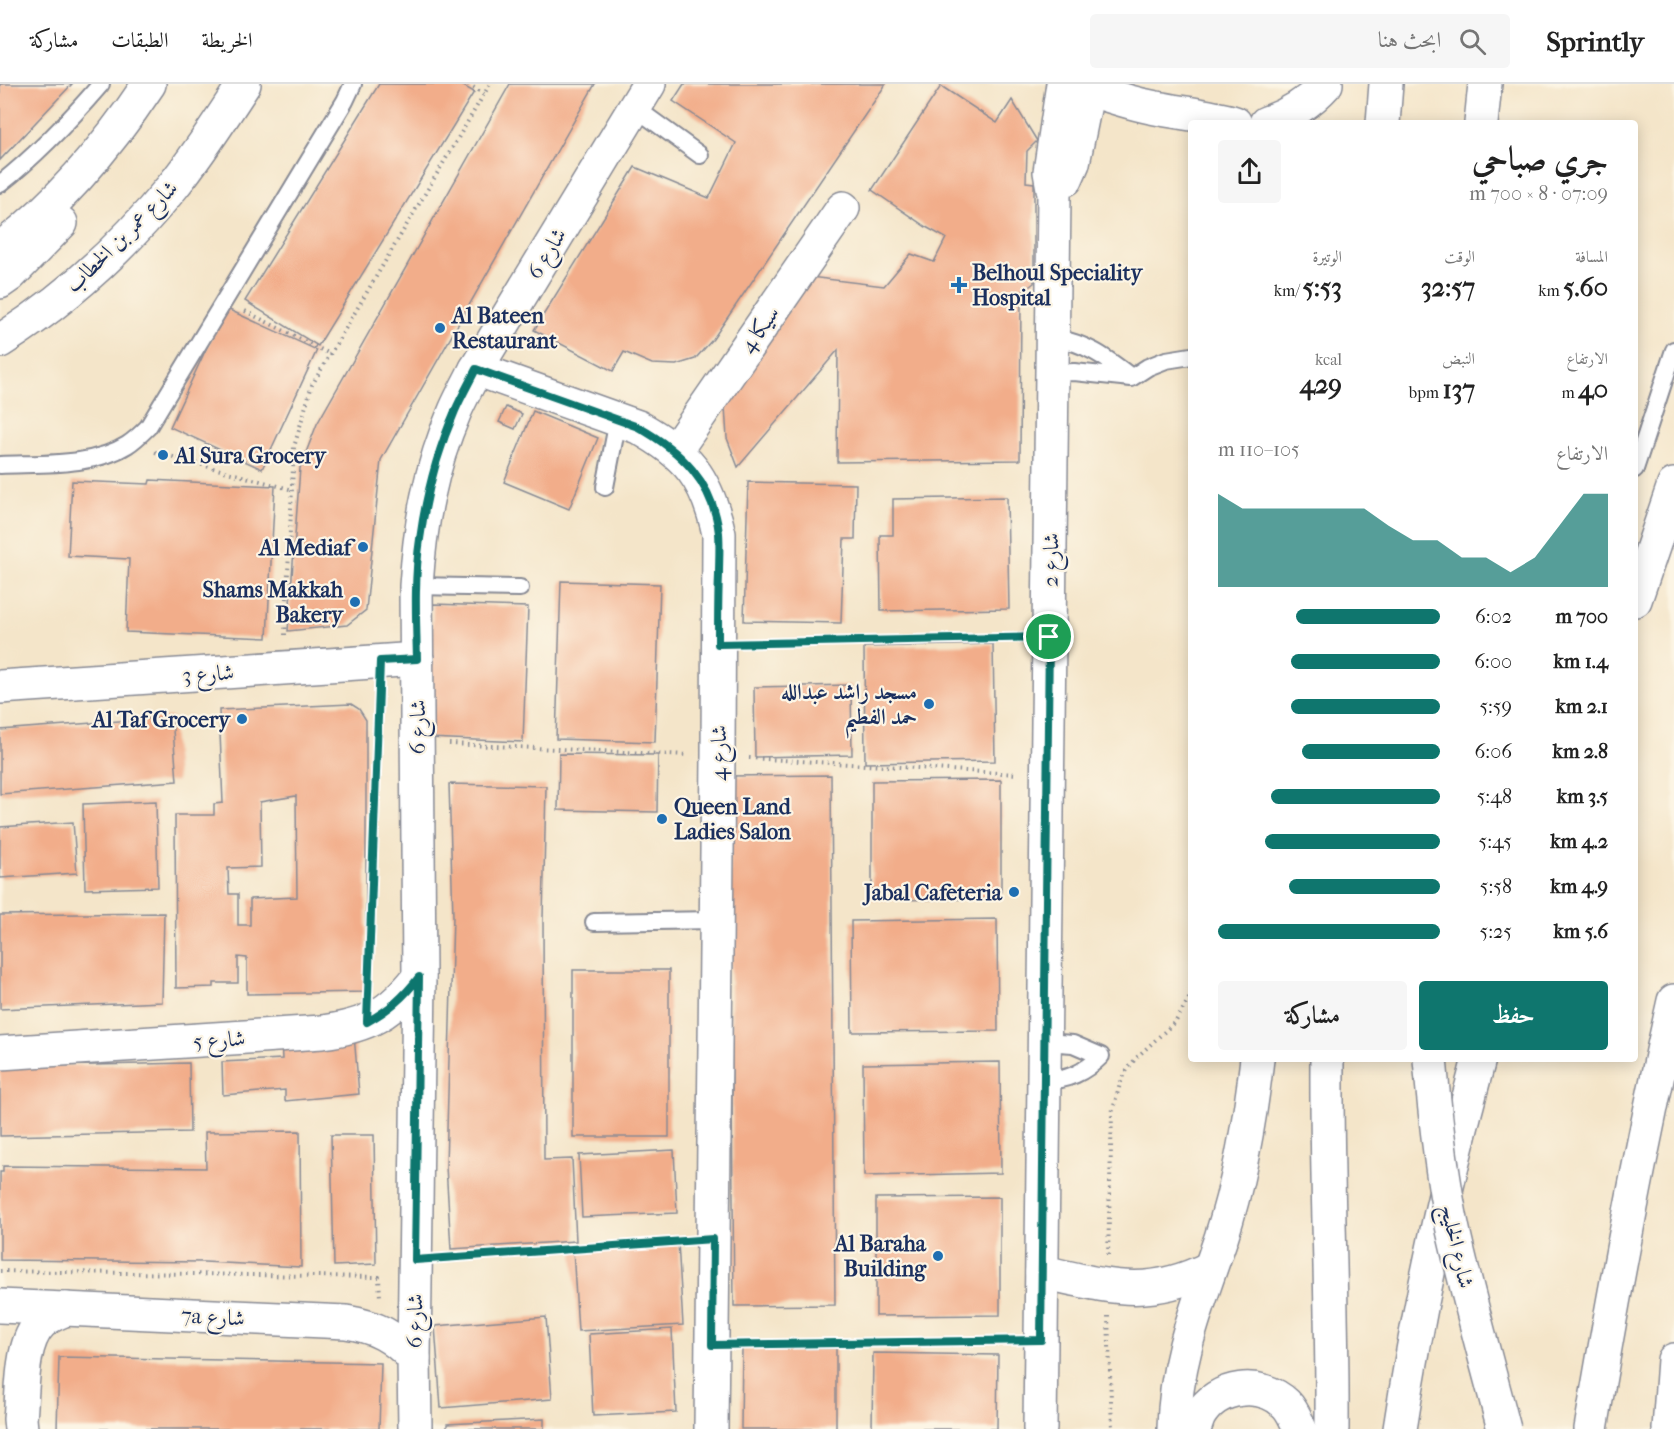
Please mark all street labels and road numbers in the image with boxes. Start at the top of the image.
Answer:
street label: شارع عمر بن الخطاب [60,175,187,302]
street label: شارع 6 [522,223,576,286]
street label: 4 سيكا [734,301,785,358]
street label: شارع 2 [1038,533,1069,587]
street label: شارع 3 [181,659,235,694]
street label: شارع 6 [405,700,436,754]
street label: شارع 4 [706,725,737,781]
street label: شارع 5 [192,1025,246,1060]
street label: شارع الخليج [1429,1202,1479,1292]
street label: شارع 6 [402,1293,433,1349]
street label: 7a شارع [180,1302,245,1337]

